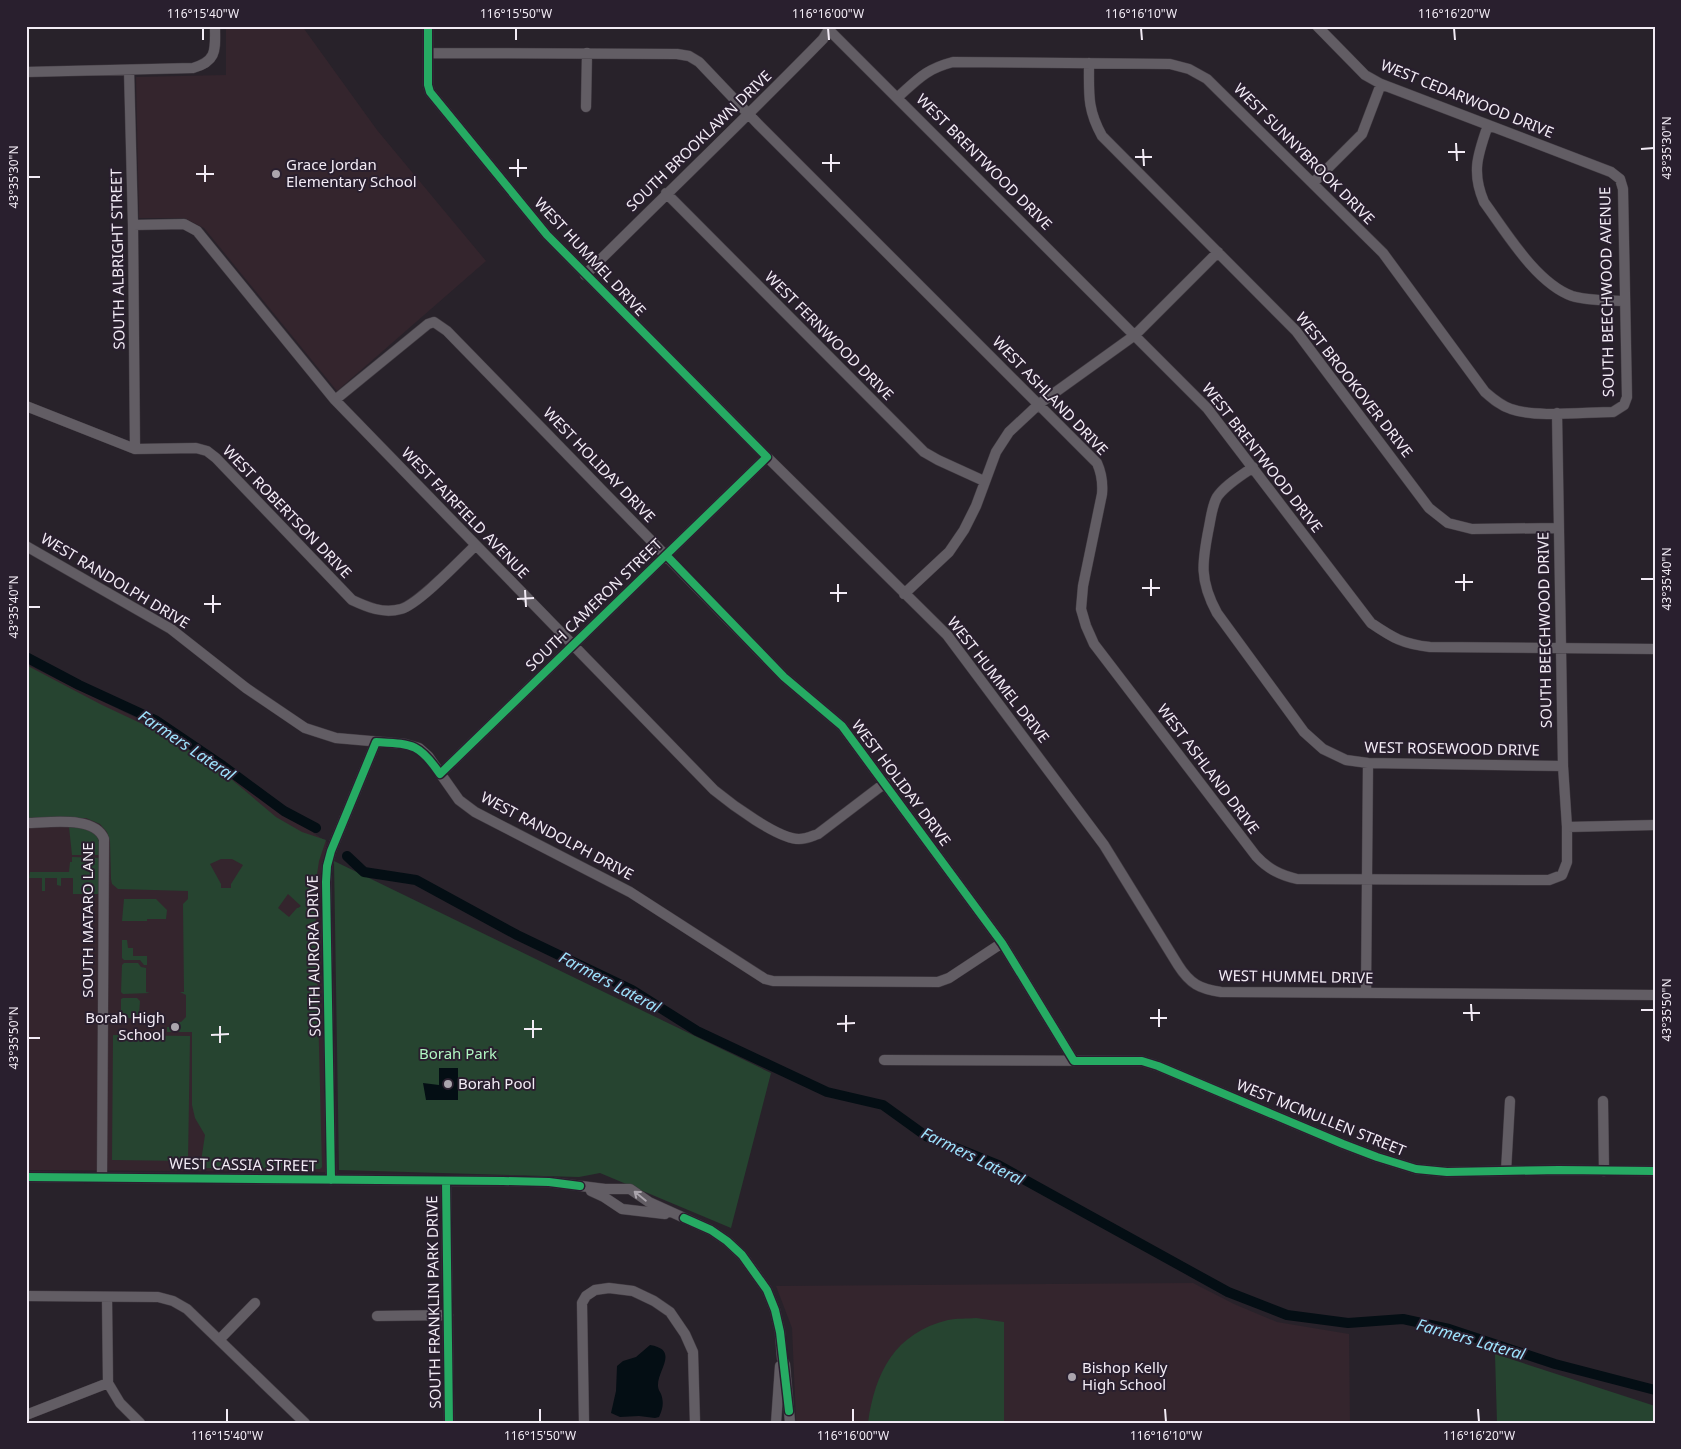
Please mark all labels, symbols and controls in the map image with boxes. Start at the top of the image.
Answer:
text: 116°15'40"W [167,5,239,22]
text: 116°15'50"W [480,5,552,22]
text: 116°16'00"W [792,5,864,22]
text: 116°16'10"W [1105,5,1177,22]
text: 116°16'20"W [1418,5,1490,22]
street label: WEST CEDARWOOD DRIVE [1378,54,1557,142]
street label: SOUTH BROOKLAWN DRIVE [621,65,775,215]
street label: WEST SUNNYBROOK DRIVE [1230,78,1380,228]
street label: WEST BRENTWOOD DRIVE [912,89,1057,234]
text: 43°35'30"N [1658,116,1675,180]
text: 43°35'30"N [5,145,22,209]
place label: Grace Jordan Elementary School [286,154,417,191]
street label: SOUTH ALBRIGHT STREET [105,168,129,350]
marker: Grace Jordan Elementary School [270,168,282,180]
street label: SOUTH BEECHWOOD AVENUE [1594,187,1618,397]
street label: WEST HUMMEL DRIVE [531,193,651,320]
street label: WEST FERNWOOD DRIVE [761,267,898,404]
street label: WEST BROOKOVER DRIVE [1292,308,1418,461]
street label: WEST ASHLAND DRIVE [989,331,1113,459]
street label: WEST BRENTWOOD DRIVE [1198,378,1328,536]
street label: WEST HOLIDAY DRIVE [539,402,660,526]
street label: WEST ROBERTSON DRIVE [219,441,357,582]
street label: WEST FAIRFIELD AVENUE [398,442,534,582]
street label: WEST RANDOLPH DRIVE [37,528,194,633]
street label: SOUTH BEECHWOOD DRIVE [1532,532,1556,728]
street label: SOUTH CAMERON STREET [521,533,666,675]
text: 43°35'40"N [1658,547,1675,611]
text: 43°35'40"N [5,575,22,639]
street label: WEST HUMMEL DRIVE [943,612,1054,747]
street label: WEST ASHLAND DRIVE [1153,699,1264,838]
water label: Farmers Lateral [135,705,240,786]
street label: WEST HOLIDAY DRIVE [848,715,956,850]
street label: WEST ROSEWOOD DRIVE [1364,736,1540,760]
street label: WEST RANDOLPH DRIVE [478,786,637,884]
street label: SOUTH MATARO LANE [77,842,97,998]
street label: SOUTH AURORA DRIVE [302,875,324,1037]
water label: Farmers Lateral [555,946,665,1018]
street label: WEST HUMMEL DRIVE [1218,965,1374,987]
text: 43°35'50"N [1658,978,1675,1042]
text: 43°35'50"N [5,1006,22,1070]
place label: Borah High School [85,1007,165,1044]
marker: Borah High School [169,1021,181,1033]
park label: Borah Park [419,1043,497,1063]
place label: Borah Pool [458,1073,535,1093]
street label: WEST MCMULLEN STREET [1234,1074,1410,1160]
marker: Borah Pool [442,1078,454,1090]
water label: Farmers Lateral [918,1122,1029,1191]
street label: WEST CASSIA STREET [169,1153,318,1175]
one-way arrow [634,1191,647,1202]
street label: SOUTH FRANKLIN PARK DRIVE [421,1195,445,1409]
water label: Farmers Lateral [1414,1313,1529,1365]
place label: Bishop Kelly High School [1082,1357,1168,1394]
marker: Bishop Kelly High School [1066,1371,1078,1383]
text: 116°15'40"W [191,1427,263,1444]
text: 116°15'50"W [504,1427,576,1444]
text: 116°16'00"W [817,1427,889,1444]
text: 116°16'10"W [1130,1427,1202,1444]
text: 116°16'20"W [1443,1427,1515,1444]

